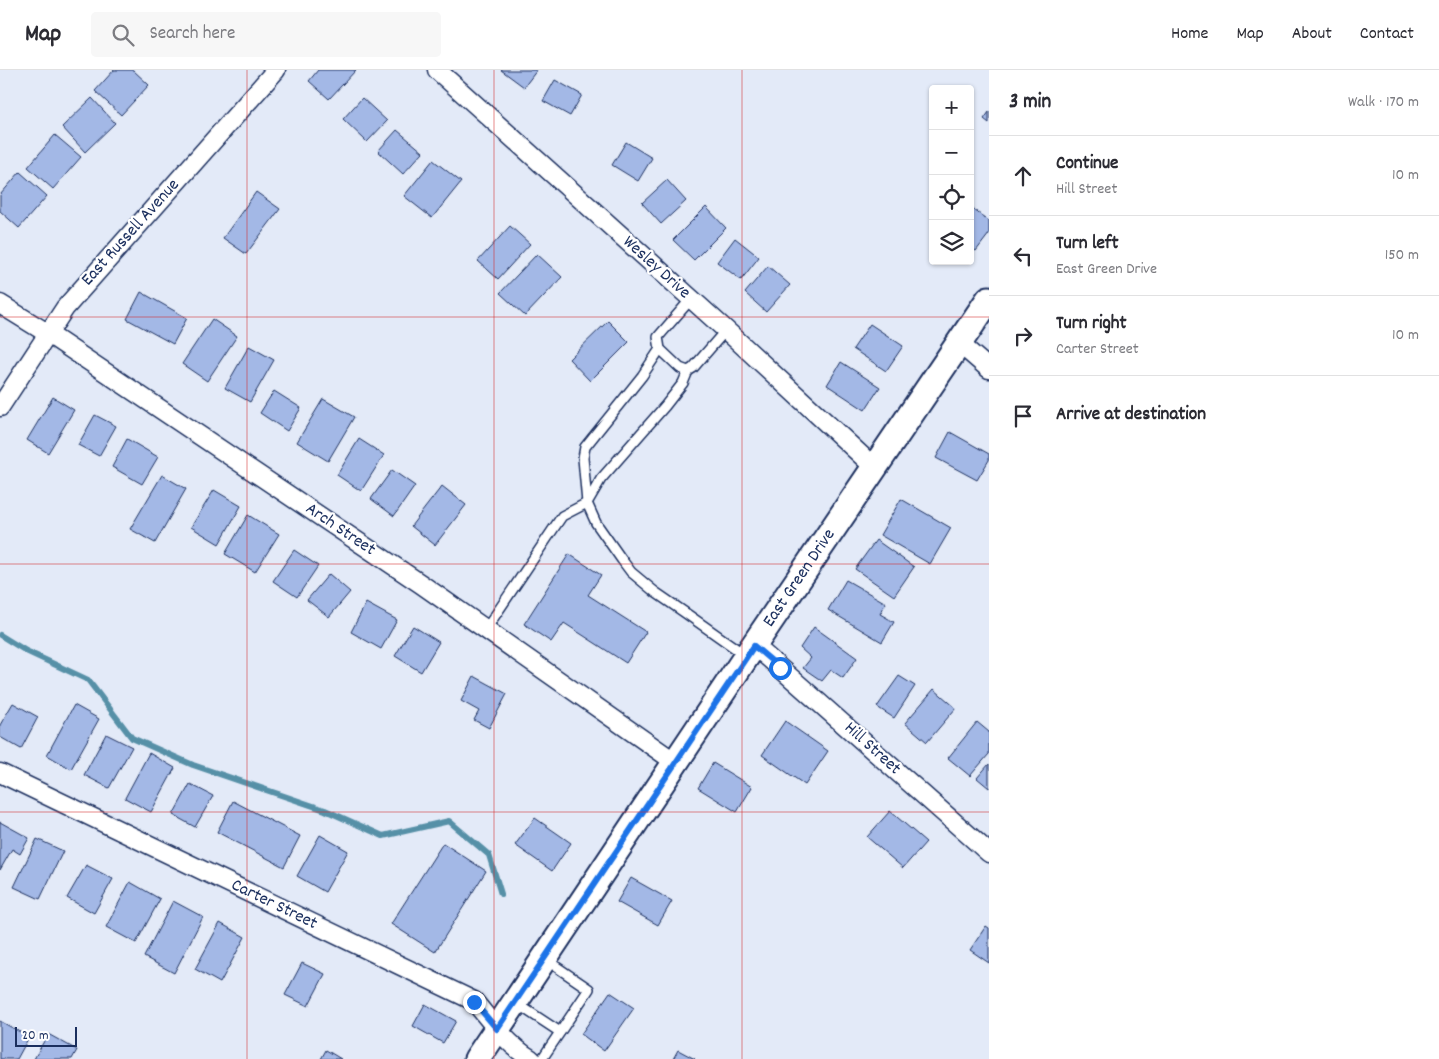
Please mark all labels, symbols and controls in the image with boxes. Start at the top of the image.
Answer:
search box [91,12,441,57]
text: Map [25,18,61,52]
icon: search [109,21,137,49]
text: Search here [149,21,235,48]
text: Home [1171,22,1208,47]
text: Map [1236,22,1264,47]
text: About [1292,22,1332,47]
text: Contact [1360,22,1414,47]
map controls [929,85,974,265]
button: + [929,85,974,130]
text: 3 min [1009,88,1051,118]
text: Walk · 170 m [1348,91,1419,114]
button: − [929,130,974,175]
text: Continue [1056,151,1118,178]
icon: ahead [1009,162,1037,190]
text: 10 m [1392,164,1419,187]
street label: East Russell Avenue [76,174,186,292]
button: locate [929,175,974,220]
text: Hill Street [1056,178,1117,201]
button: layers [929,220,974,265]
street label: Wesley Drive [616,231,696,305]
text: Turn left [1056,231,1119,258]
icon: left [1009,242,1037,270]
text: 150 m [1385,244,1419,267]
text: East Green Drive [1056,258,1157,281]
text: Turn right [1056,311,1127,338]
icon: right [1009,322,1037,350]
text: 10 m [1392,324,1419,347]
text: Carter Street [1056,338,1139,361]
icon: arrive [1009,402,1037,430]
text: Arrive at destination [1056,402,1206,429]
street label: Arch Street [300,497,380,563]
street label: East Green Drive [757,524,842,632]
route start [769,657,792,680]
street label: Hill Street [838,717,906,782]
street label: Carter Street [227,873,322,937]
route end [463,991,486,1014]
scale bar [15,1024,78,1047]
text: 20 m [22,1026,49,1046]

